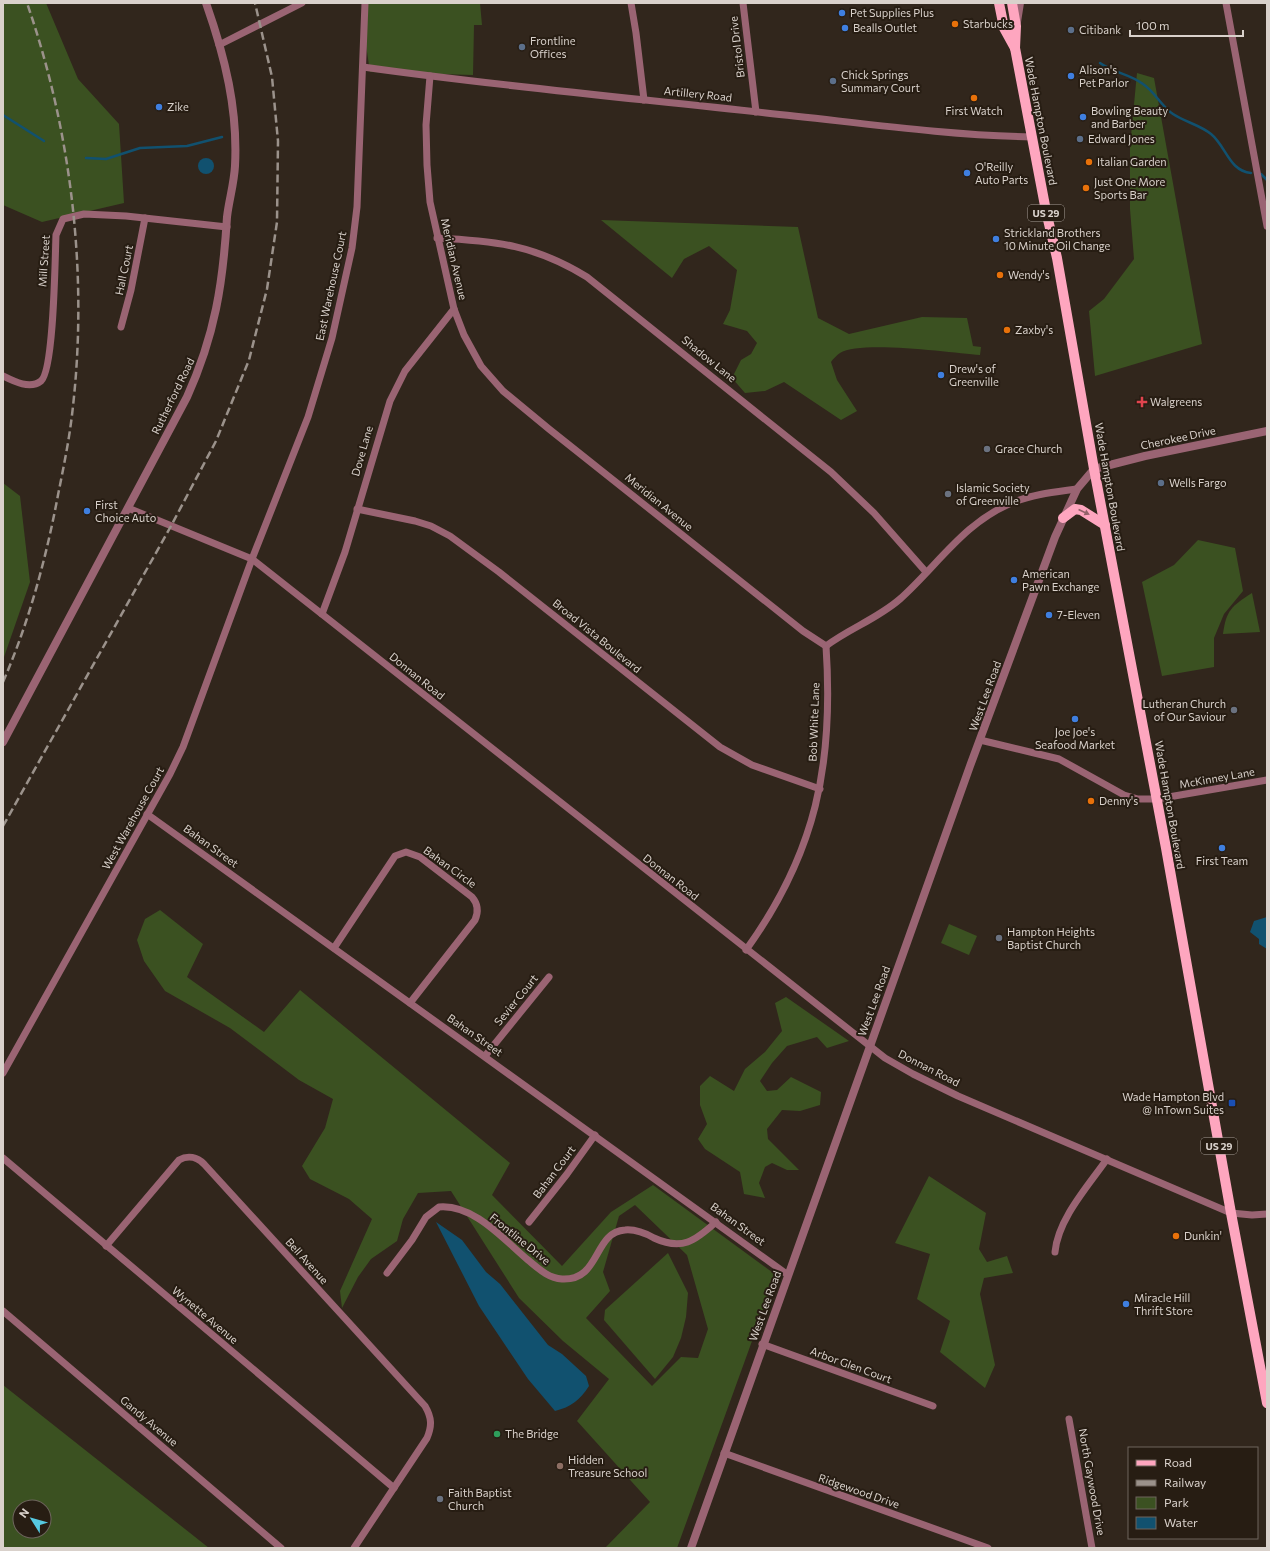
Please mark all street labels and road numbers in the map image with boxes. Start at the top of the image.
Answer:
street label: Bristol Drive [726,15,747,79]
street label: Wade Hampton Boulevard [1023,56,1060,186]
street label: Artillery Road [663,83,733,104]
road number: US 29 [1028,205,1064,221]
street label: Meridian Avenue [439,217,470,301]
street label: East Warehouse Court [313,230,349,342]
street label: Mill Street [35,234,52,287]
street label: Hall Court [112,243,135,296]
street label: Shadow Lane [679,333,739,385]
street label: Rutherford Road [148,355,197,436]
street label: Wade Hampton Boulevard [1093,422,1128,552]
street label: Cherokee Drive [1139,423,1217,452]
street label: Dove Lane [348,424,375,478]
street label: Meridian Avenue [623,470,696,533]
street label: Broad Vista Boulevard [551,596,644,675]
street label: Donnan Road [387,649,447,702]
street label: West Lee Road [966,659,1003,733]
street label: Bob White Lane [806,682,821,762]
street label: Wade Hampton Boulevard [1153,740,1188,870]
street label: West Warehouse Court [99,764,166,871]
street label: McKinney Lane [1178,764,1256,791]
street label: Bahan Street [181,821,242,870]
street label: Bahan Circle [421,843,479,890]
street label: Donnan Road [641,851,702,902]
street label: West Lee Road [855,964,892,1038]
street label: Sevier Court [491,971,540,1028]
street label: Bahan Street [445,1011,506,1059]
street label: Donnan Road [896,1047,962,1089]
road number: US 29 [1201,1138,1237,1154]
street label: Bahan Court [530,1142,578,1201]
street label: Bahan Street [708,1199,769,1248]
street label: Frontline Drive [487,1210,553,1267]
street label: Bell Avenue [283,1235,331,1286]
street label: West Lee Road [746,1269,783,1343]
street label: Wynette Avenue [170,1283,241,1346]
street label: Arbor Glen Court [809,1344,894,1385]
street label: Gandy Avenue [118,1393,181,1449]
street label: North Gaywood Drive [1077,1427,1108,1537]
street label: Ridgewood Drive [817,1471,902,1511]

